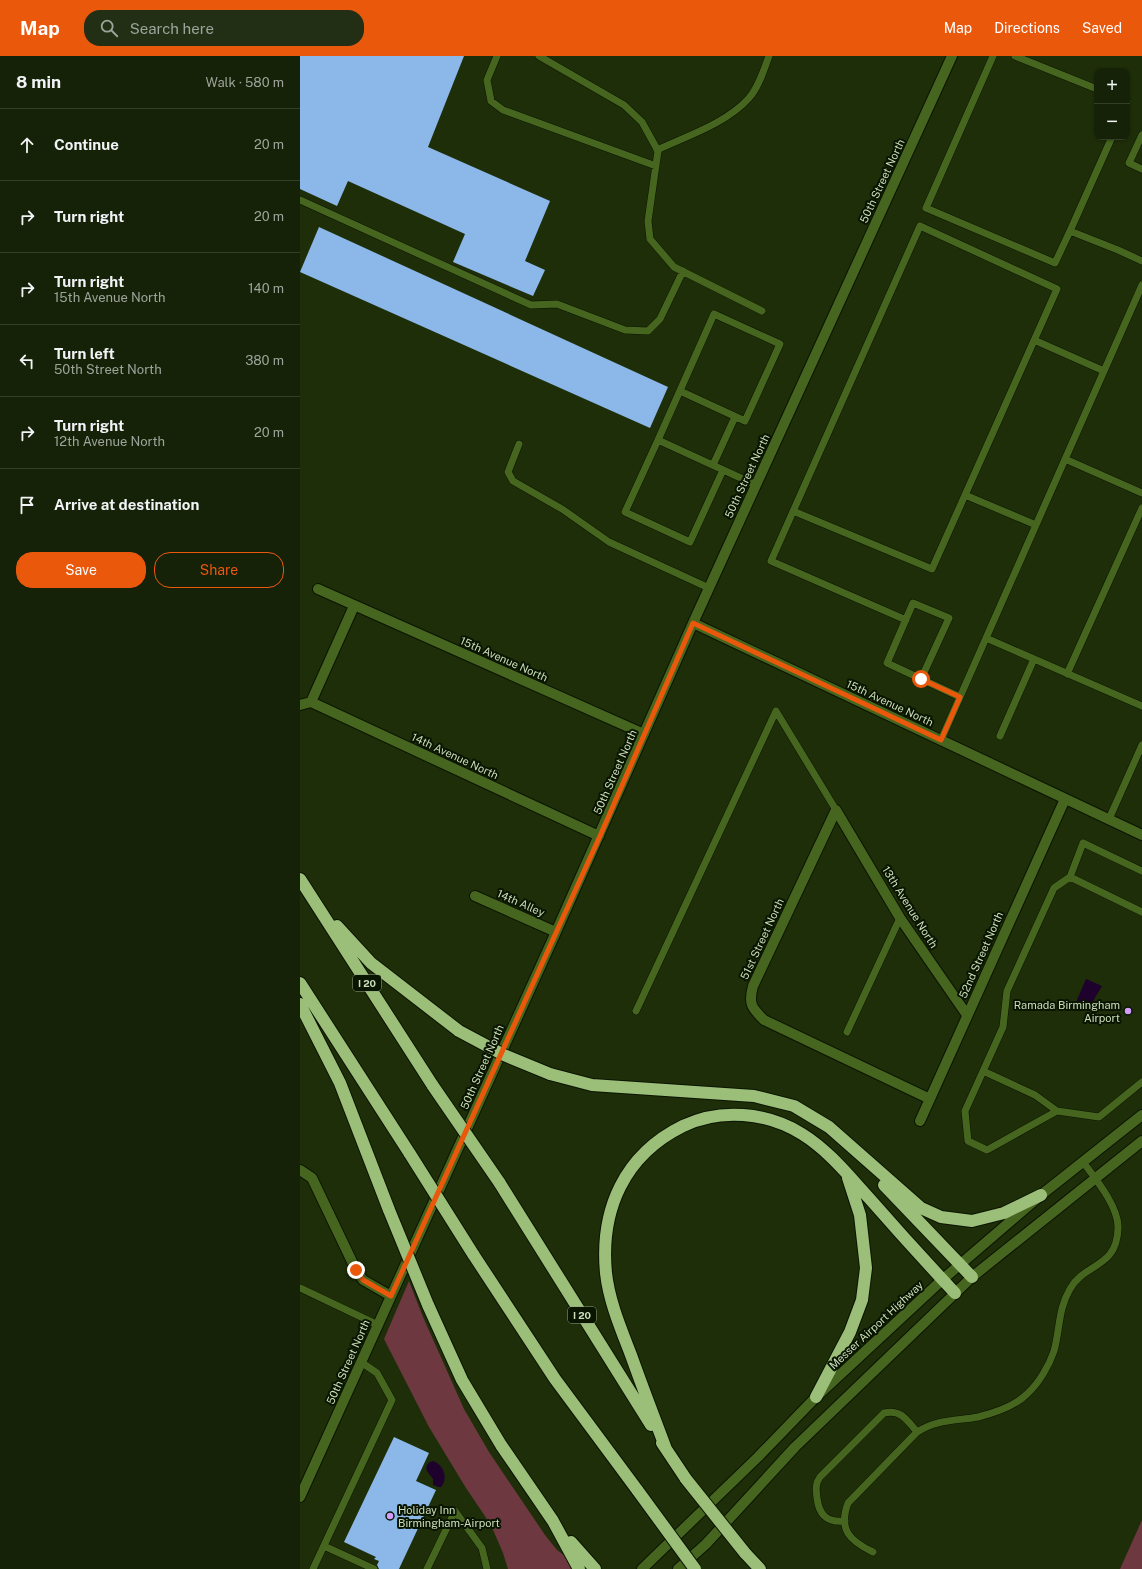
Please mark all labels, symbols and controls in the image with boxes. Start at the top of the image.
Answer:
search box [84,10,364,46]
text: Map [20,17,60,39]
icon: search [98,17,120,39]
text: Search here [130,20,214,37]
text: Map [944,20,972,36]
text: Directions [994,20,1060,36]
text: Saved [1082,20,1122,36]
map controls [1094,68,1130,140]
button: + [1094,68,1130,104]
text: 8 min [16,72,61,92]
text: Walk · 580 m [206,75,284,90]
button: − [1094,104,1130,140]
icon: ahead [16,134,38,156]
text: Continue [54,136,119,153]
text: 20 m [254,137,284,152]
street label: 50th Street North [857,137,907,225]
icon: right [16,206,38,228]
text: Turn right [54,208,124,225]
text: 20 m [254,209,284,224]
text: Turn right [54,273,124,290]
icon: right [16,278,38,300]
text: 140 m [248,281,284,296]
text: 15th Avenue North [54,290,166,305]
text: Turn left [54,345,115,362]
icon: left [16,350,38,372]
text: 380 m [245,353,284,368]
text: 50th Street North [54,362,162,377]
text: Turn right [54,417,124,434]
icon: right [16,422,38,444]
text: 20 m [254,425,284,440]
street label: 50th Street North [722,432,772,520]
text: 12th Avenue North [54,434,165,449]
icon: arrive [16,494,38,516]
text: Arrive at destination [54,496,199,513]
button: Save [16,552,146,588]
button: Share [154,552,284,588]
street label: 15th Avenue North [458,634,550,684]
route start [912,670,930,688]
street label: 15th Avenue North [845,678,935,728]
street label: 50th Street North [591,728,639,816]
street label: 14th Avenue North [410,731,500,781]
street label: 13th Avenue North [880,864,940,950]
street label: 14th Alley [495,887,547,919]
street label: 51st Street North [738,897,786,981]
street label: 52nd Street North [957,910,1005,1000]
road number: I 20 [353,975,381,991]
place label: Ramada Birmingham Airport [1014,999,1120,1024]
marker: Ramada Birmingham Airport [1123,1006,1133,1016]
street label: 50th Street North [458,1023,506,1111]
route end [347,1261,365,1279]
street label: Messer Airport Highway [827,1278,925,1371]
road number: I 20 [568,1307,596,1323]
street label: 50th Street North [324,1318,372,1406]
place label: Holiday Inn Birmingham-Airport [398,1504,500,1529]
marker: Holiday Inn Birmingham-Airport [385,1511,395,1521]

